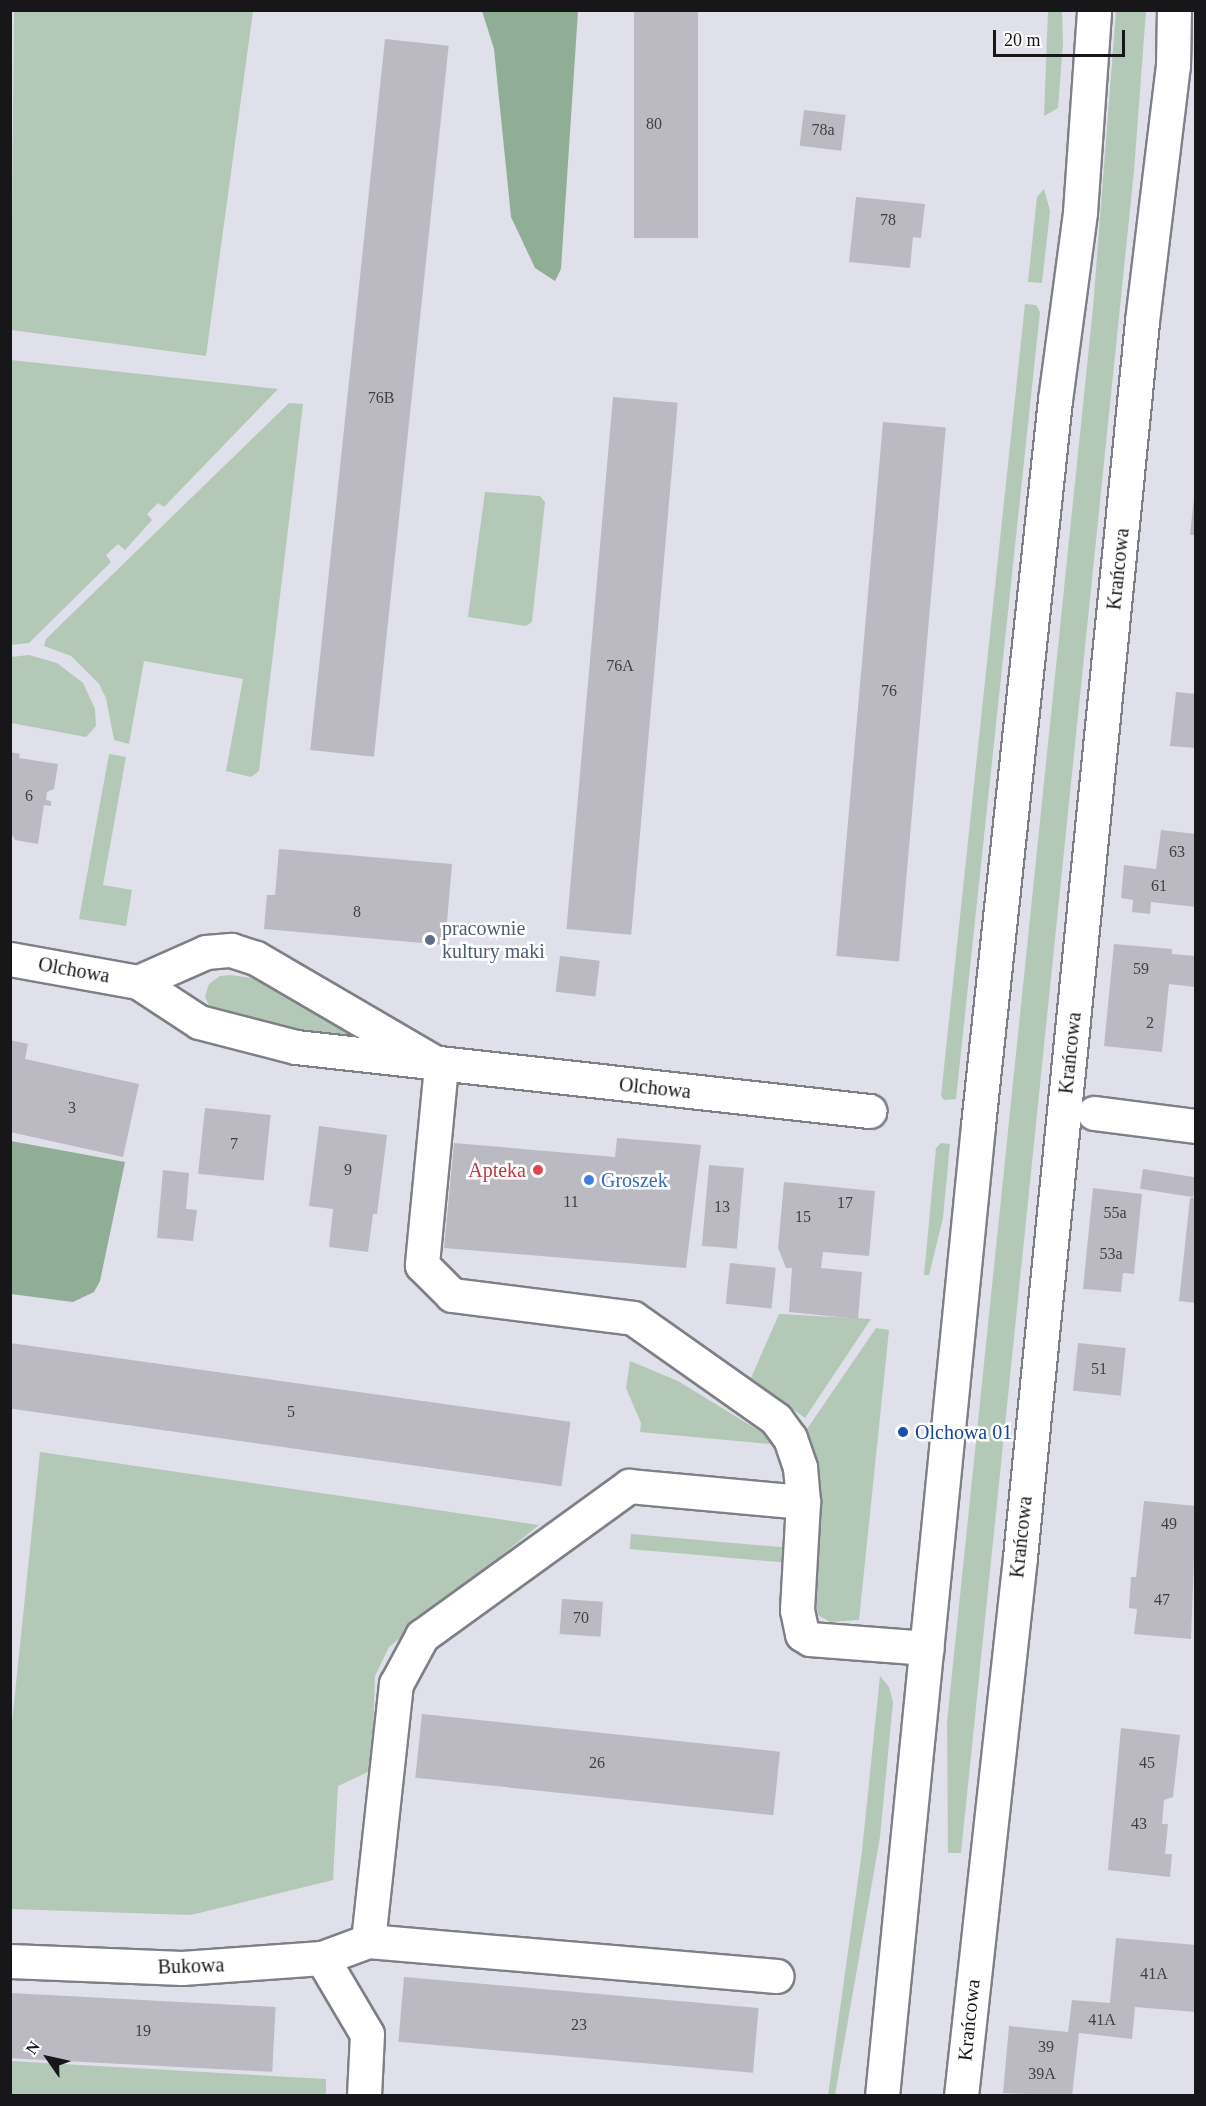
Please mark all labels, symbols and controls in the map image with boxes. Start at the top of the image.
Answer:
scale bar [996,18,1128,56]
text: 20 m [1004,30,1041,50]
house number: 80 [646,114,662,134]
house number: 78a [811,120,835,140]
house number: 78 [880,210,896,230]
house number: 76B [368,388,394,408]
street label: Krańcowa [1102,527,1134,611]
house number: 76A [606,656,634,676]
house number: 76 [881,681,897,701]
house number: 6 [25,786,33,806]
house number: 63 [1169,842,1185,862]
house number: 61 [1151,876,1167,896]
house number: 8 [353,902,361,922]
place label: pracownie kultury maki [442,916,545,963]
marker: pracownie kultury maki [423,933,437,947]
street label: Olchowa [36,952,112,988]
house number: 59 [1133,959,1149,979]
street label: Krańcowa [1054,1011,1086,1095]
house number: 2 [1146,1013,1154,1033]
street label: Olchowa [618,1072,692,1104]
house number: 3 [68,1098,76,1118]
house number: 7 [230,1134,238,1154]
place label: Apteka [468,1158,526,1182]
house number: 9 [344,1160,352,1180]
marker: Apteka [531,1163,545,1177]
place label: Groszek [601,1168,668,1192]
marker: Groszek [582,1173,596,1187]
house number: 11 [563,1192,579,1212]
house number: 17 [837,1193,853,1213]
house number: 13 [714,1197,730,1217]
house number: 55a [1103,1203,1127,1223]
house number: 15 [795,1207,811,1227]
house number: 53a [1099,1244,1123,1264]
house number: 51 [1091,1359,1107,1379]
house number: 5 [287,1402,295,1422]
place label: Olchowa 01 [915,1420,1012,1444]
marker: Olchowa 01 [896,1425,910,1439]
street label: Krańcowa [1005,1495,1037,1579]
house number: 49 [1161,1514,1177,1534]
house number: 47 [1154,1590,1170,1610]
house number: 70 [573,1608,589,1628]
house number: 26 [589,1753,605,1773]
house number: 45 [1139,1753,1155,1773]
house number: 43 [1131,1814,1147,1834]
street label: Bukowa [157,1953,225,1979]
house number: 41A [1140,1964,1168,1984]
street label: Krańcowa [953,1978,985,2062]
house number: 41A [1088,2010,1116,2030]
house number: 23 [571,2015,587,2035]
house number: 19 [135,2021,151,2041]
north arrow [18,2028,78,2088]
house number: 39 [1038,2037,1054,2057]
text: N [22,2038,43,2057]
house number: 39A [1028,2064,1056,2084]

